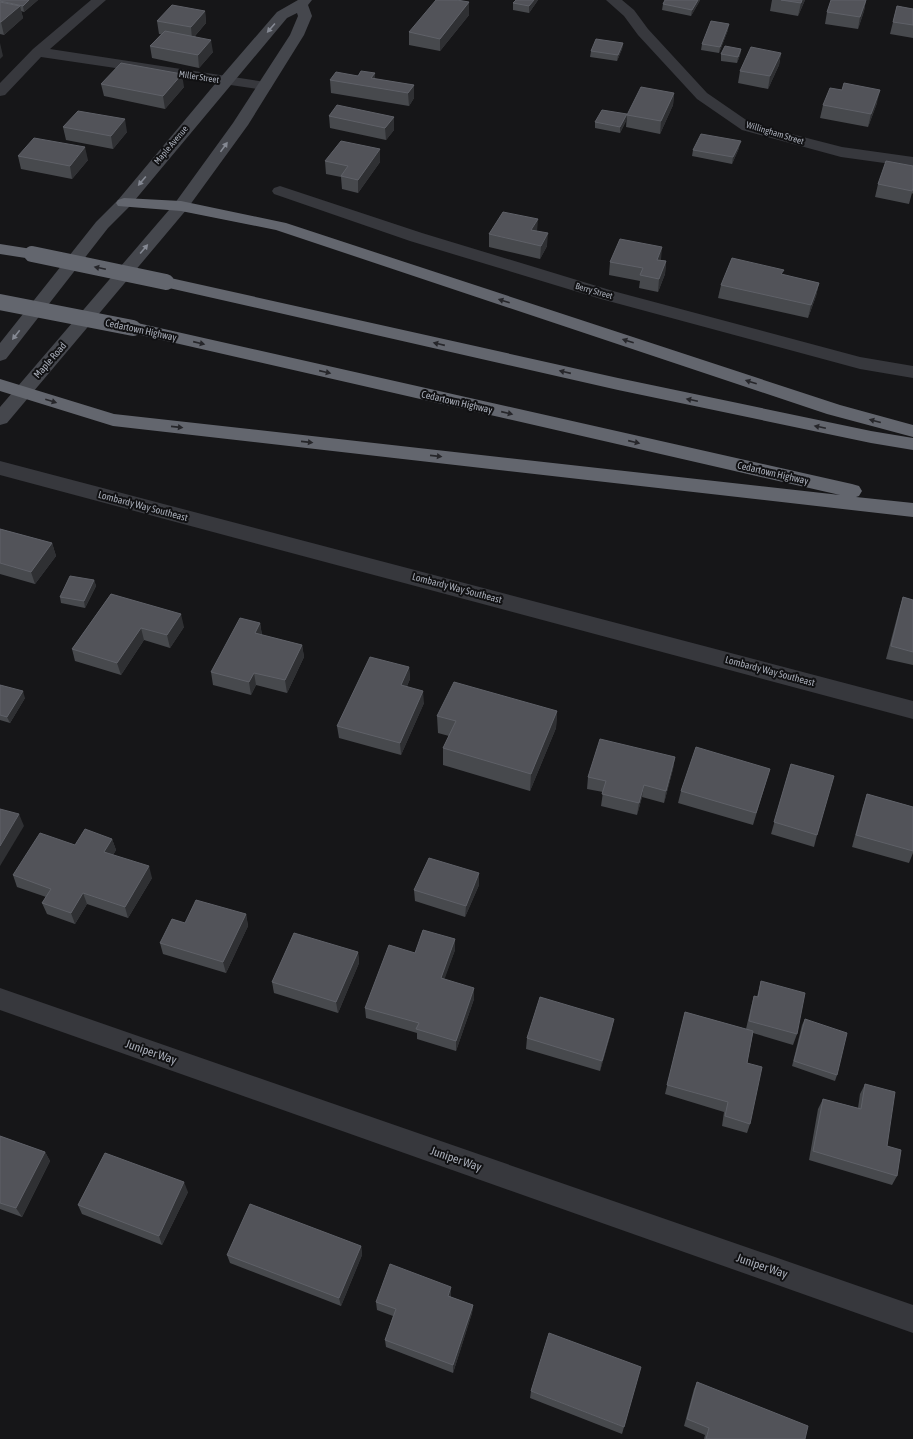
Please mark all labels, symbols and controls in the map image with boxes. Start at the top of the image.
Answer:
one-way arrow [266,23,275,34]
street label: Miller Street [178,69,220,85]
street label: Willingham Street [745,119,805,147]
street label: Maple Avenue [152,124,190,166]
one-way arrow [220,141,228,152]
one-way arrow [137,176,146,187]
one-way arrow [140,244,149,255]
one-way arrow [94,265,106,271]
street label: Berry Street [574,281,614,301]
one-way arrow [498,297,510,303]
street label: Cedartown Highway [104,317,178,343]
one-way arrow [11,329,20,340]
one-way arrow [621,338,633,344]
street label: Maple Road [32,340,69,380]
one-way arrow [193,340,205,346]
one-way arrow [432,340,445,346]
one-way arrow [319,369,332,375]
one-way arrow [559,369,572,375]
one-way arrow [745,379,757,385]
street label: Cedartown Highway [420,388,494,416]
one-way arrow [686,396,699,402]
one-way arrow [45,398,57,404]
one-way arrow [501,410,513,416]
one-way arrow [869,417,881,423]
one-way arrow [814,423,826,429]
one-way arrow [171,424,183,431]
one-way arrow [300,439,313,445]
one-way arrow [627,439,640,445]
one-way arrow [430,453,442,460]
street label: Cedartown Highway [736,459,810,487]
street label: Lombardy Way Southeast [97,489,189,523]
street label: Lombardy Way Southeast [411,571,503,605]
street label: Lombardy Way Southeast [724,654,816,688]
street label: Juniper Way [123,1037,179,1067]
street label: Juniper Way [428,1144,484,1174]
street label: Juniper Way [734,1251,790,1281]

